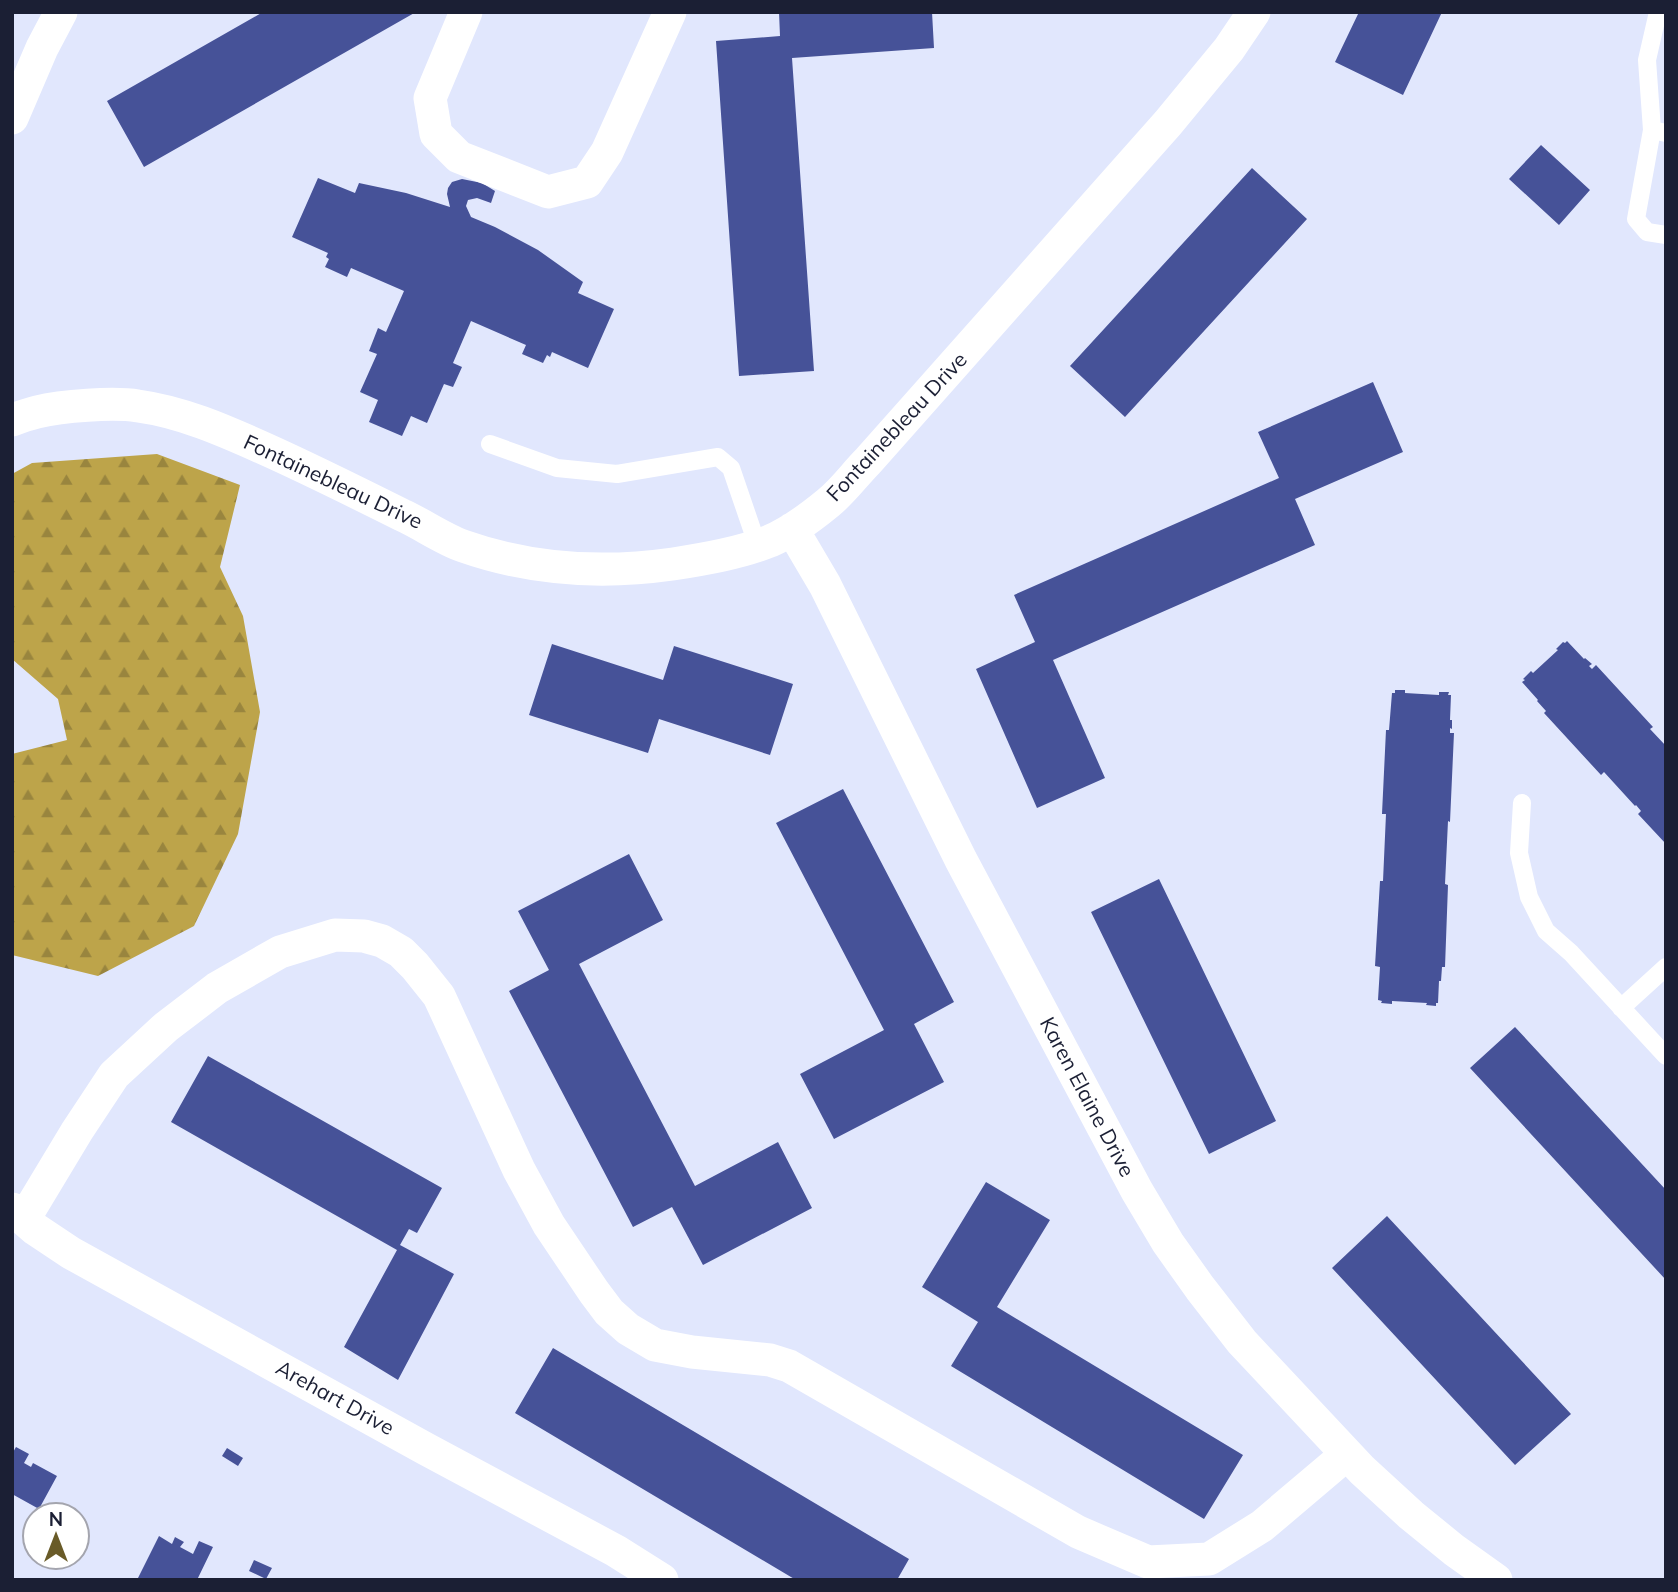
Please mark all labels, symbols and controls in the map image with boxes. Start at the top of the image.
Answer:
street label: Fontainebleau Drive [820,346,972,506]
street label: Fontainebleau Drive [240,428,427,534]
street label: Karen Elaine Drive [1035,1012,1141,1181]
street label: Arehart Drive [272,1354,399,1440]
north arrow [21,1501,91,1571]
text: N [49,1507,63,1531]

